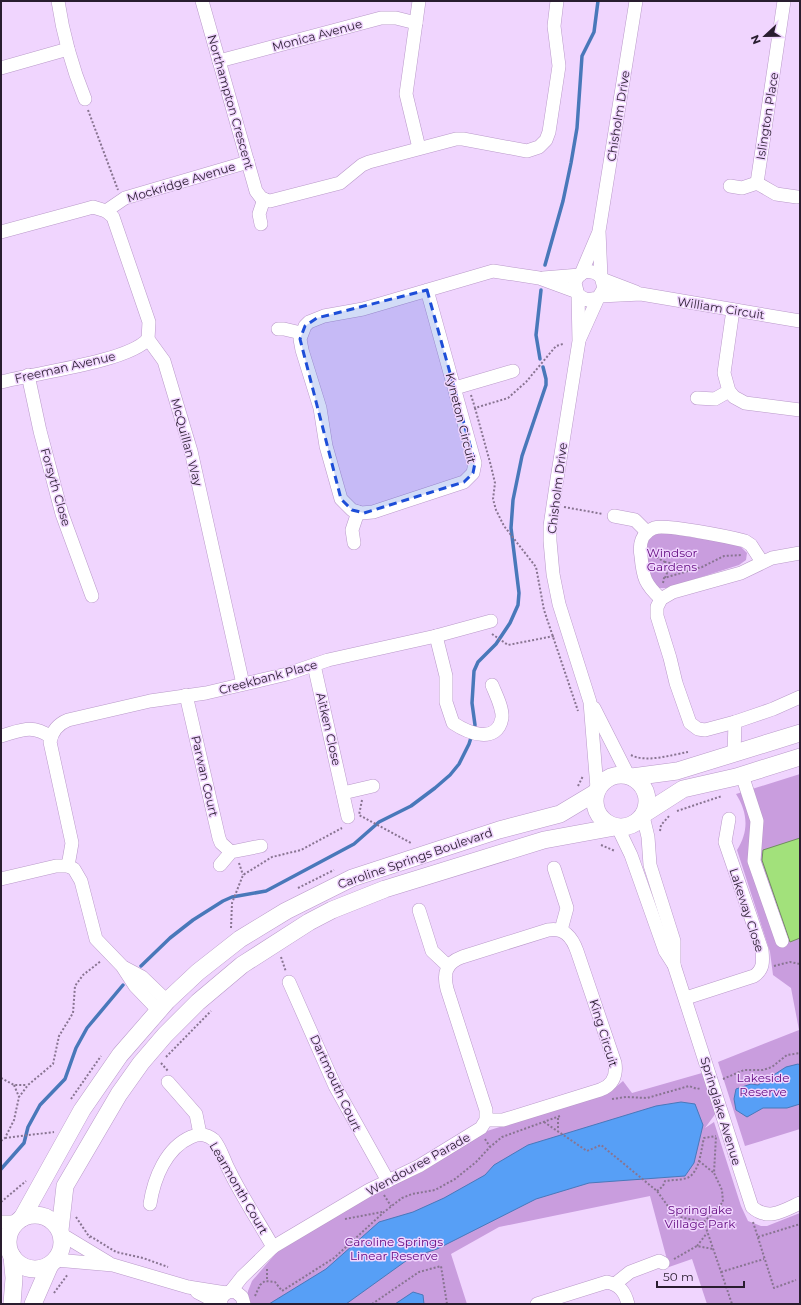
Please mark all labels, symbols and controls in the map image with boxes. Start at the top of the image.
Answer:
street label: Monica Avenue [270,16,364,54]
north arrow [745,16,785,56]
street label: Northampton Crescent [205,33,258,171]
text: N [748,33,764,46]
street label: Chisholm Drive [603,69,633,163]
street label: Islington Place [753,71,781,161]
street label: Mockridge Avenue [125,158,237,206]
street label: William Circuit [676,294,766,322]
street label: Freeman Avenue [13,348,117,386]
street label: Kyneton Circuit [442,371,480,465]
street label: McQuillan Way [168,396,206,488]
street label: Chisholm Drive [544,441,570,535]
street label: Forsyth Close [38,446,74,528]
park label: Windsor Gardens [647,545,698,574]
street label: Creekbank Place [217,657,319,697]
street label: Aitken Close [313,691,345,767]
street label: Parwan Court [188,734,222,818]
street label: Caroline Springs Boulevard [336,824,494,892]
street label: Lakeway Close [726,866,768,954]
street label: King Circuit [587,997,622,1069]
street label: Dartmouth Court [307,1032,365,1134]
street label: Springlake Avenue [697,1055,745,1167]
park label: Lakeside Reserve [737,1070,789,1099]
street label: Wendouree Parade [363,1129,473,1199]
street label: Learmonth Court [206,1139,272,1237]
park label: Springlake Village Park [665,1202,736,1231]
park label: Caroline Springs Linear Reserve [345,1234,443,1263]
scale bar [657,1263,744,1289]
text: 50 m [663,1269,694,1284]

